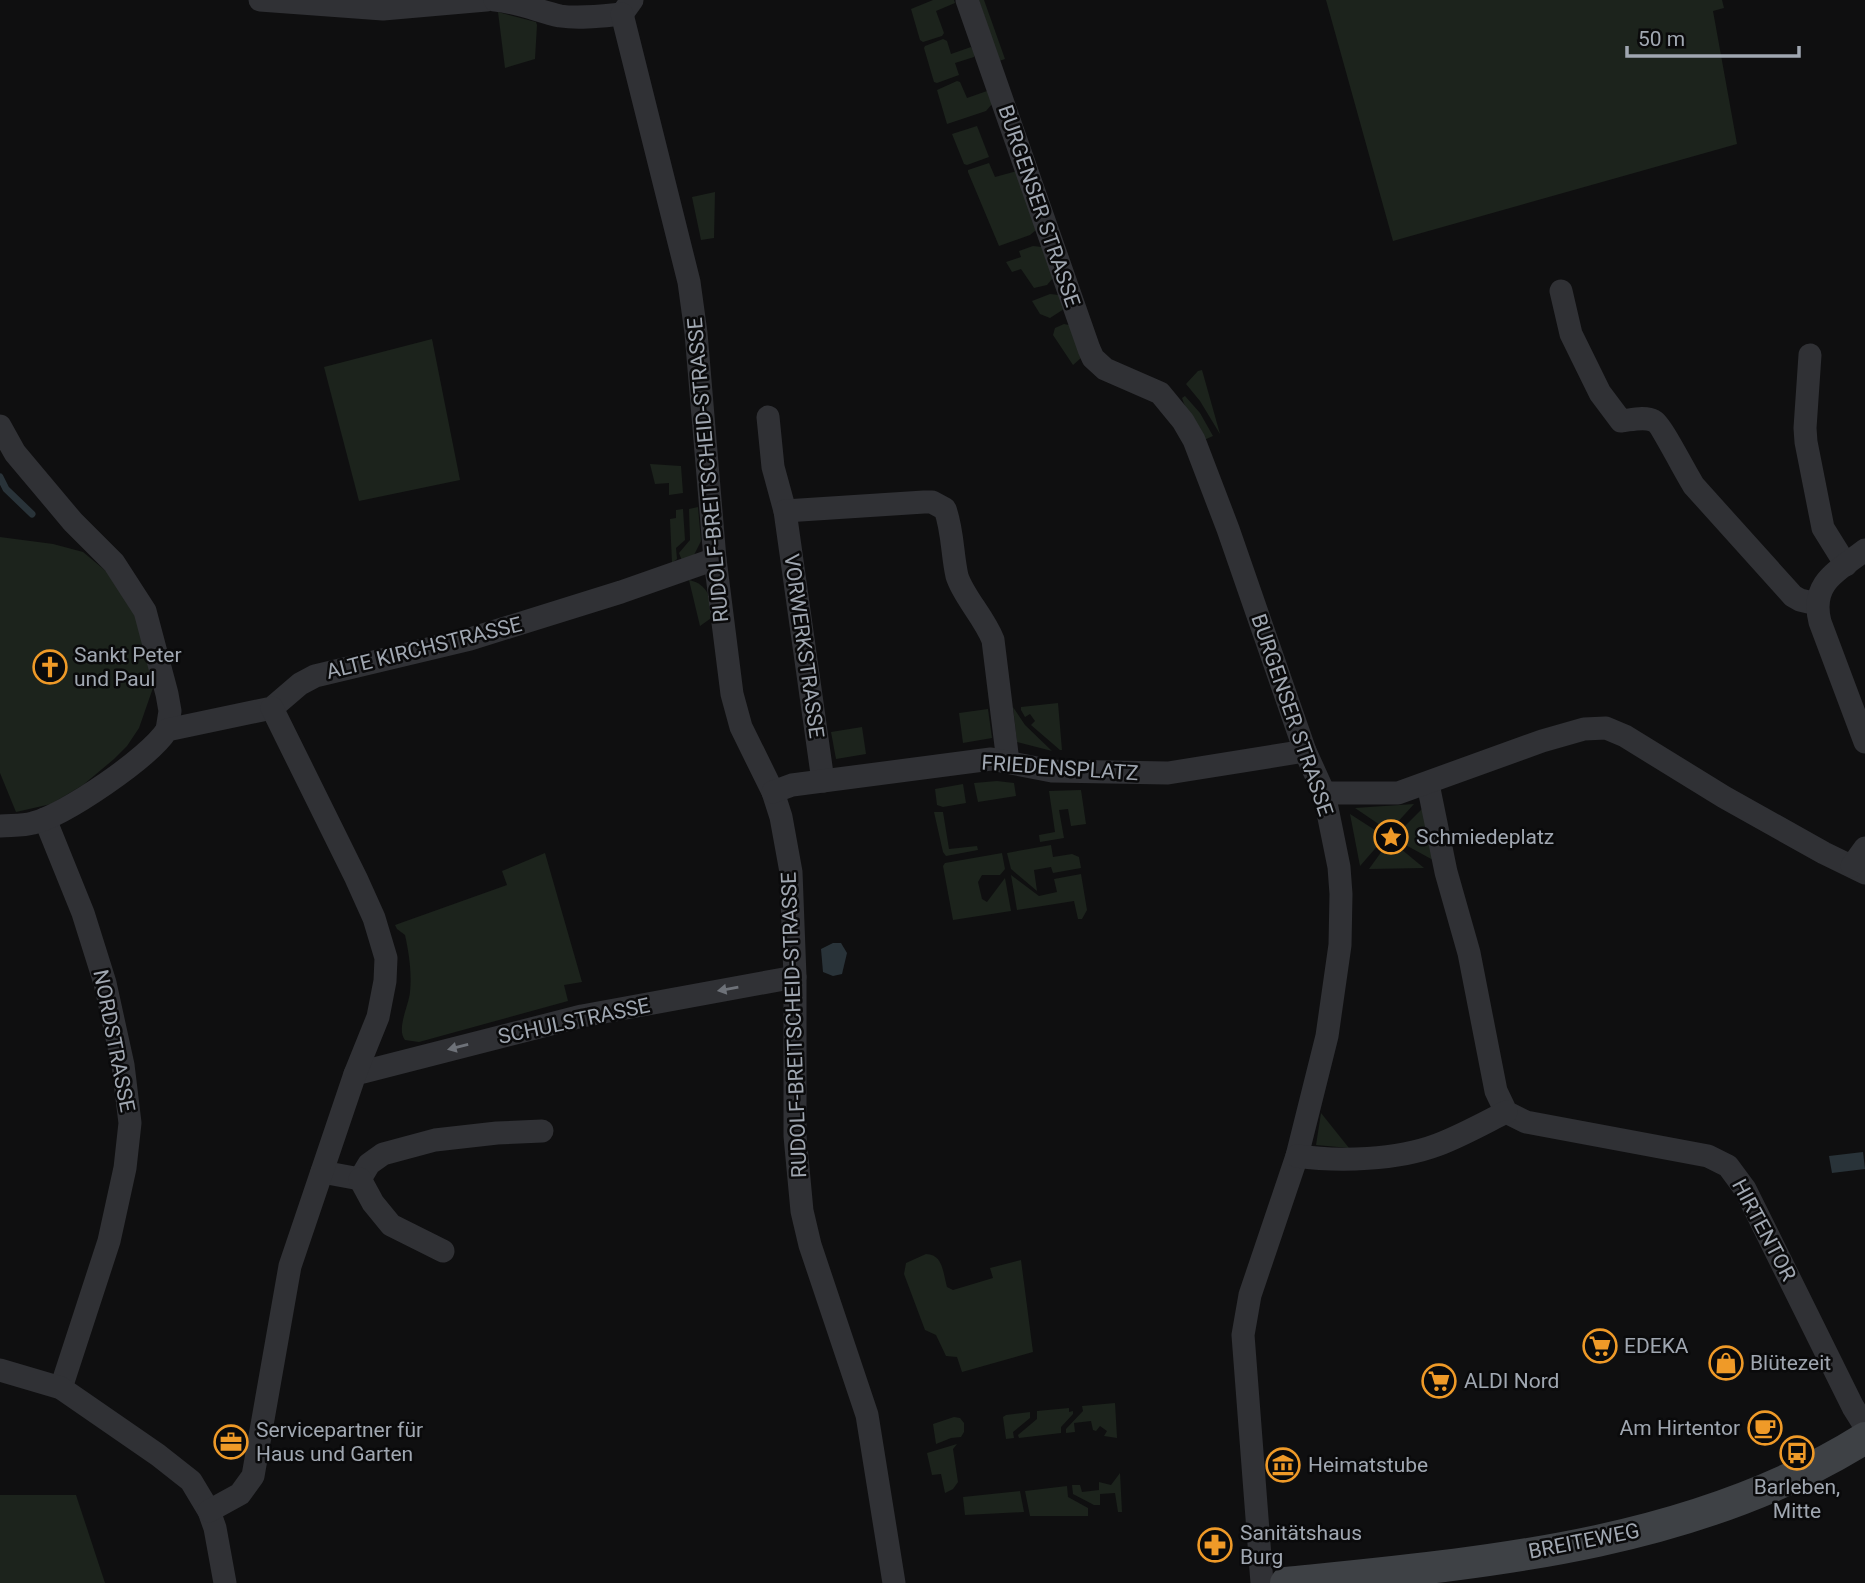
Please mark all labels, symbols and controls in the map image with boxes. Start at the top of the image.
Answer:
scale bar [1627,14,1798,58]
text: 50 m [1638,27,1685,51]
street label: BURGENSER STRASSE [993,102,1085,310]
street label: RUDOLF-BREITSCHEID-STRASSE [683,316,733,624]
street label: VORWERKSTRASSE [779,552,829,740]
street label: BURGENSER STRASSE [1246,611,1338,819]
street label: ALTE KIRCHSTRASSE [324,612,524,684]
place label: Sankt Peter und Paul [74,643,182,691]
church icon: Sankt Peter und Paul [31,648,69,686]
street label: FRIEDENSPLATZ [981,751,1139,785]
place icon: Schmiedeplatz [1372,818,1410,856]
place label: Schmiedeplatz [1416,825,1554,849]
street label: RUDOLF-BREITSCHEID-STRASSE [777,872,811,1178]
street label: NORDSTRASSE [88,968,140,1114]
one-way arrow [717,984,739,995]
street label: SCHULSTRASSE [496,993,652,1049]
one-way arrow [447,1042,469,1053]
street label: HIRTENTOR [1727,1175,1801,1285]
supermarket icon: EDEKA [1581,1327,1619,1365]
place label: EDEKA [1624,1334,1689,1358]
shop icon: Blütezeit [1707,1344,1745,1382]
place label: Blütezeit [1750,1351,1831,1375]
supermarket icon: ALDI Nord [1420,1362,1458,1400]
place label: ALDI Nord [1464,1369,1559,1393]
cafe icon: Am Hirtentor [1746,1409,1784,1447]
place label: Am Hirtentor [1620,1416,1740,1440]
place label: Servicepartner für Haus und Garten [256,1418,423,1466]
office icon: Servicepartner für Haus und Garten [212,1423,250,1461]
bus stop icon: Barleben, Mitte [1778,1434,1816,1472]
museum icon: Heimatstube [1264,1446,1302,1484]
place label: Heimatstube [1308,1453,1428,1477]
place label: Barleben, Mitte [1754,1475,1840,1523]
street label: BREITEWEG [1526,1518,1642,1564]
place label: Sanitätshaus Burg [1240,1521,1362,1569]
pharmacy icon: Sanitätshaus Burg [1196,1526,1234,1564]

